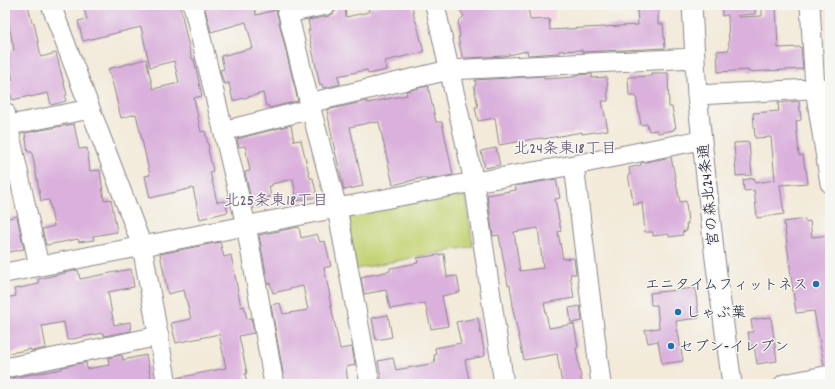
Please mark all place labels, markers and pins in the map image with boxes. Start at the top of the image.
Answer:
place label: エニタイムフィットネス [645,275,808,297]
marker: エニタイムフィットネス [811,279,821,289]
place label: しゃぶ葉 [686,303,746,325]
marker: しゃぶ葉 [673,307,683,317]
place label: セブン-イレブン [679,337,789,359]
marker: セブン-イレブン [666,341,676,351]

